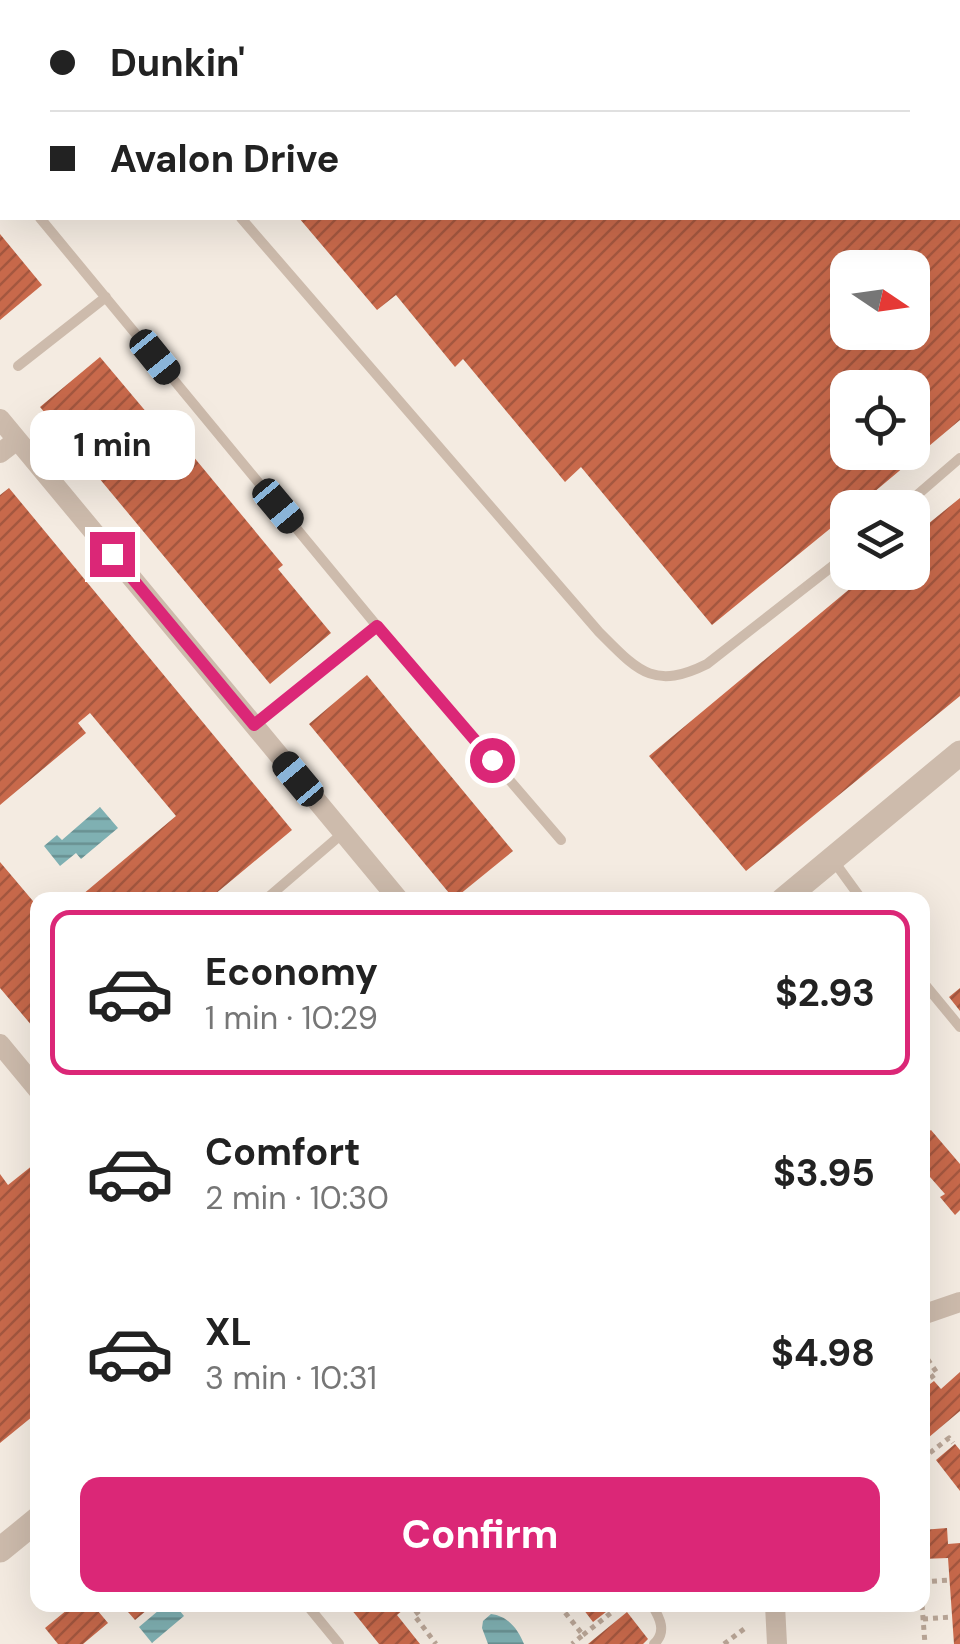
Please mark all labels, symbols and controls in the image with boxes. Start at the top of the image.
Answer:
text: Dunkin' [110,38,245,88]
text: Avalon Drive [110,134,339,184]
north arrow [830,250,930,350]
map controls [830,250,930,590]
car [124,324,186,390]
button: locate [830,370,930,470]
callout: 1 min [29,409,194,479]
text: 1 min [74,424,151,466]
car [247,473,309,539]
button: layers [830,490,930,590]
route end [90,532,135,577]
route start [470,738,515,783]
car [267,746,329,812]
text: Economy [205,947,378,997]
icon: car [85,948,175,1038]
text: $2.93 [775,968,875,1018]
text: 1 min · 10:29 [205,997,378,1039]
text: Comfort [205,1127,361,1177]
icon: car [85,1128,175,1218]
text: $3.95 [773,1148,875,1198]
text: 2 min · 10:30 [205,1177,389,1219]
text: XL [205,1307,252,1357]
icon: car [85,1308,175,1398]
text: $4.98 [771,1328,875,1378]
text: 3 min · 10:31 [205,1357,377,1399]
button: Confirm [80,1477,880,1592]

